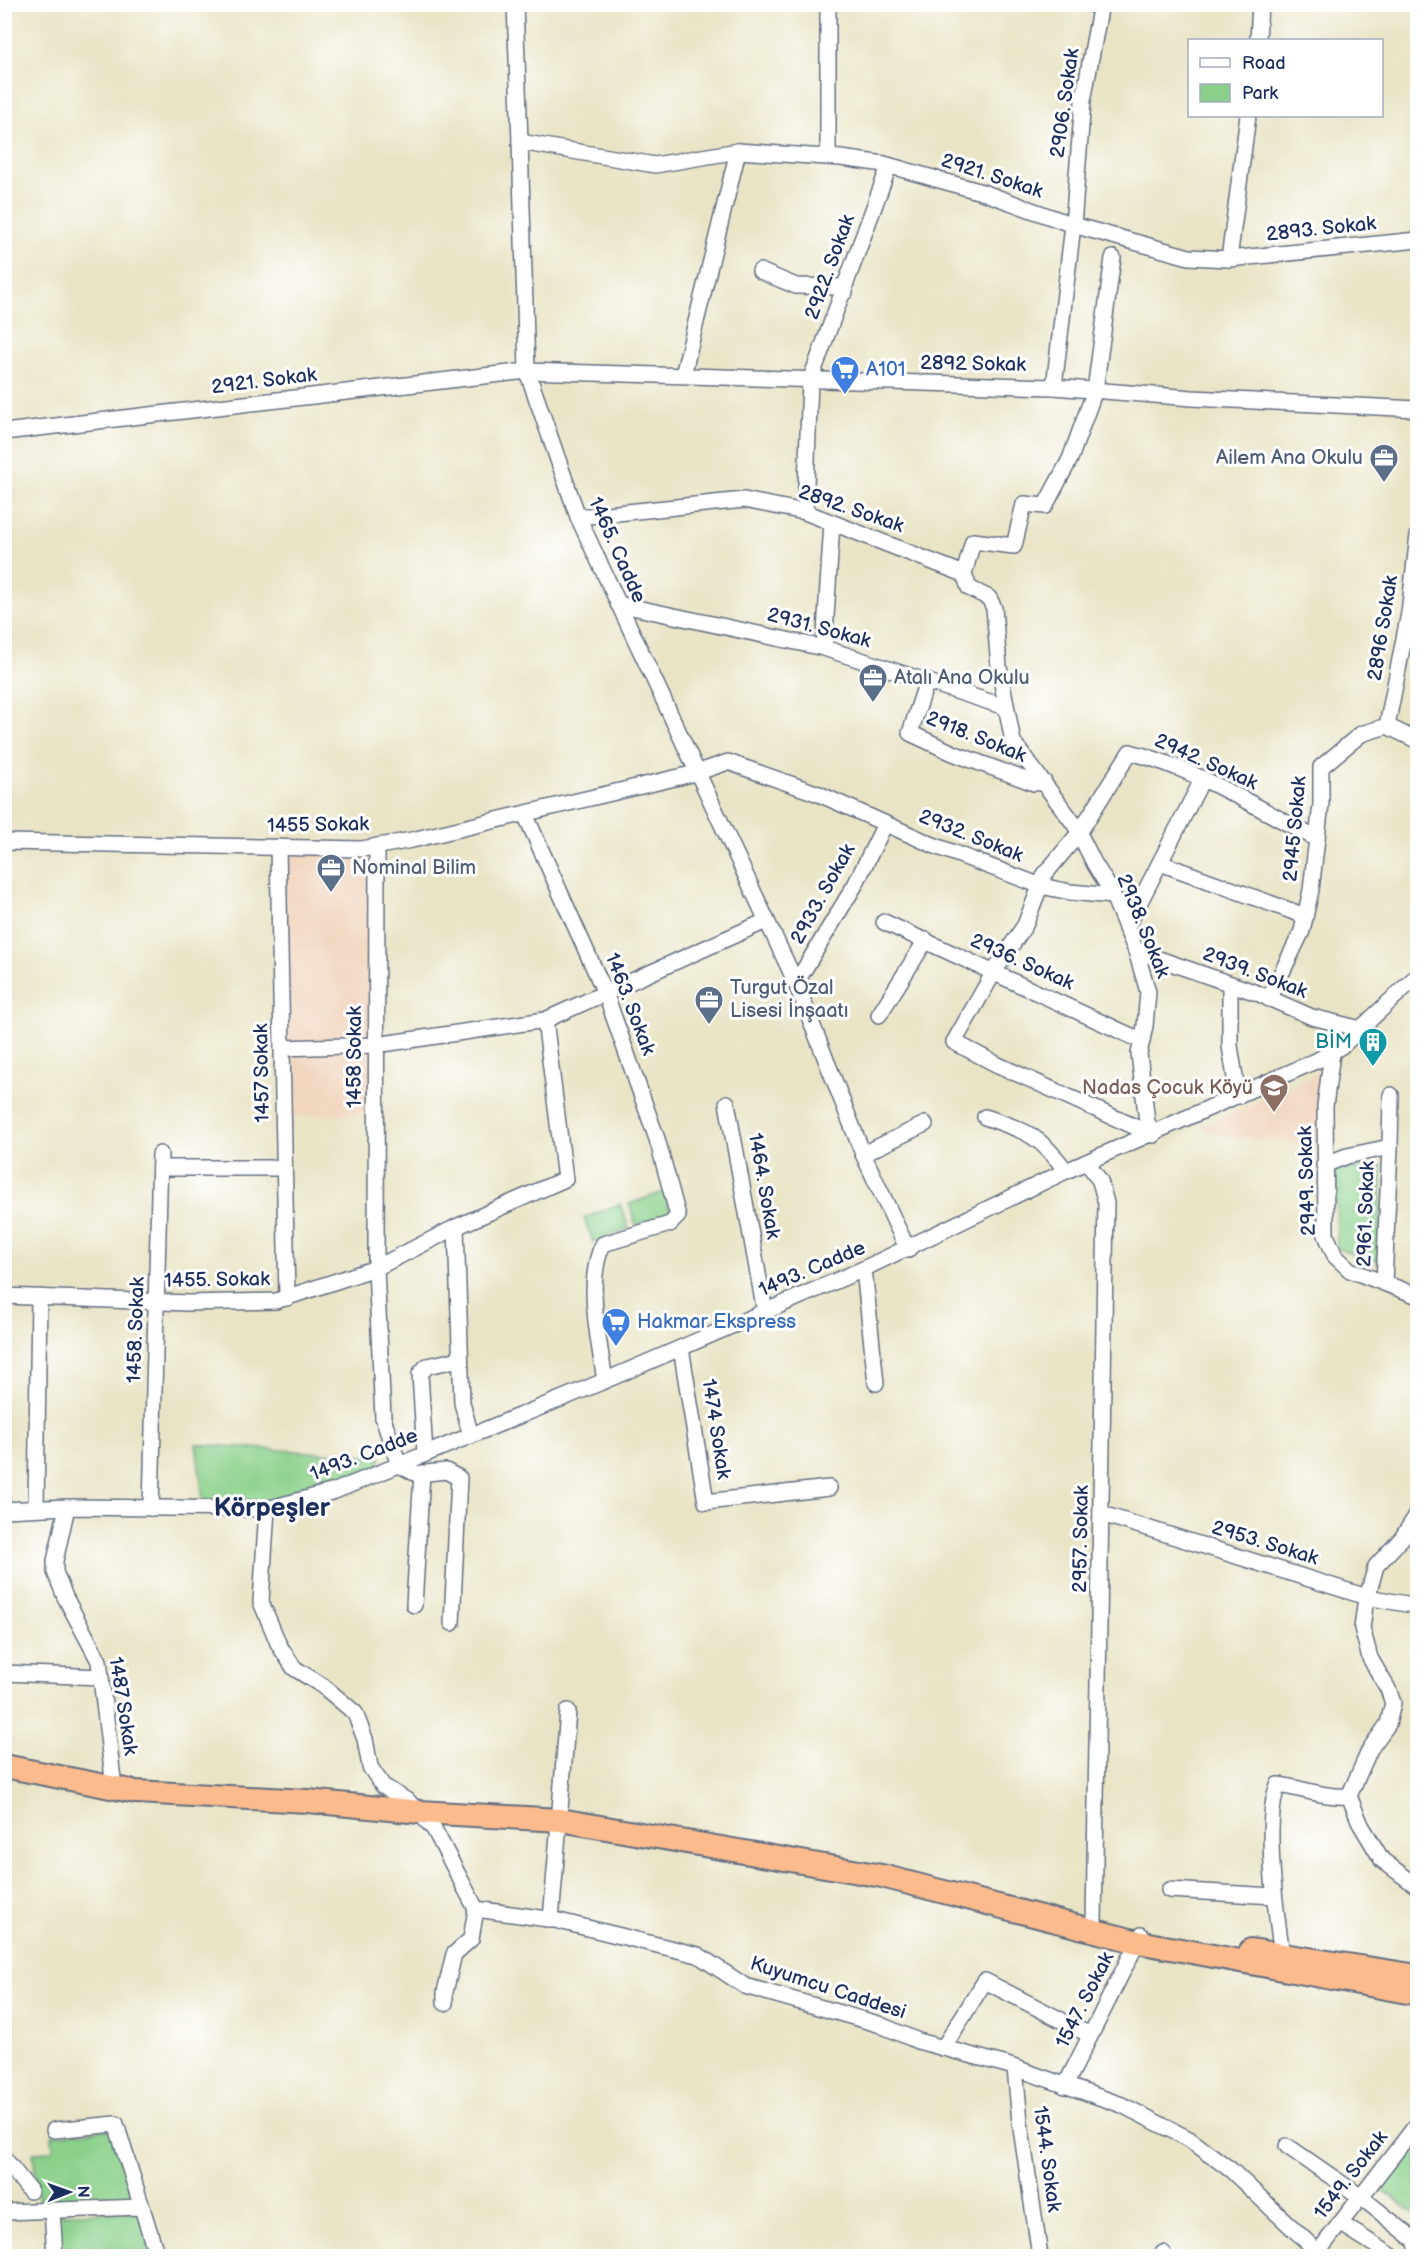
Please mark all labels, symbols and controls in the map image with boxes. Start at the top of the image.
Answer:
legend [1188,39,1383,117]
street label: 2906. Sokak [1045,47,1085,159]
text: Road [1242,53,1286,74]
text: Park [1242,83,1278,104]
street label: 2921. Sokak [938,148,1046,204]
street label: 2922. Sokak [800,211,860,323]
street label: 2893. Sokak [1265,211,1377,247]
street label: 2892 Sokak [920,351,1026,377]
supermarket icon: A101 [829,354,861,396]
place label: A101 [866,358,905,382]
street label: 2921. Sokak [210,363,318,399]
office icon: Ailem Ana Okulu [1368,442,1400,484]
place label: Ailem Ana Okulu [1216,446,1363,470]
street label: 2892. Sokak [795,480,907,538]
street label: 1465. Cadde [583,493,651,607]
street label: 2896 Sokak [1363,573,1403,682]
street label: 2931. Sokak [765,603,874,653]
office icon: Atalı Ana Okulu [857,662,889,704]
place label: Atalı Ana Okulu [894,666,1030,690]
street label: 2918. Sokak [923,706,1030,768]
street label: 2942. Sokak [1151,729,1261,795]
street label: 2945 Sokak [1278,775,1312,883]
street label: 2932. Sokak [915,804,1027,868]
street label: 1455 Sokak [267,812,369,838]
street label: 2933. Sokak [786,840,860,948]
office icon: Nominal Bilim [315,852,347,894]
place label: Nominal Bilim [352,856,476,880]
street label: 2938. Sokak [1111,870,1175,982]
street label: 2936. Sokak [966,928,1078,996]
street label: 2939. Sokak [1199,942,1311,1004]
street label: 1463. Sokak [600,950,661,1059]
place label: Turgut Özal Lisesi İnşaatı [730,975,848,1023]
office icon: Turgut Özal Lisesi İnşaatı [693,984,725,1026]
street label: 1458 Sokak [343,1006,367,1108]
street label: 1457 Sokak [249,1023,275,1123]
building icon: BİM [1357,1026,1389,1068]
place label: BİM [1315,1029,1352,1054]
school or university icon: Nadas Çocuk Köyü [1258,1072,1290,1114]
place label: Nadas Çocuk Köyü [1082,1076,1253,1100]
street label: 2949. Sokak [1293,1125,1321,1236]
street label: 1464. Sokak [743,1131,785,1241]
street label: 2961. Sokak [1352,1160,1380,1268]
street label: 1493. Cadde [755,1236,869,1302]
street label: 1455. Sokak [164,1267,270,1293]
street label: 1458. Sokak [122,1276,150,1383]
supermarket icon: Hakmar Ekspress [600,1306,632,1348]
place label: Hakmar Ekspress [637,1310,796,1334]
street label: 1474 Sokak [696,1377,736,1481]
street label: 1493. Cadde [307,1423,421,1487]
street label: 2957. Sokak [1068,1485,1094,1593]
district label: Körpeşler [214,1493,331,1524]
street label: 2953. Sokak [1209,1515,1321,1571]
street label: 1487 Sokak [103,1655,143,1757]
street label: 1547. Sokak [1051,1948,1119,2052]
street label: Kuyumcu Caddesi [747,1951,909,2025]
street label: 1544. Sokak [1028,2105,1066,2214]
street label: 1549. Sokak [1309,2126,1393,2224]
north arrow [39,2162,99,2222]
text: N [73,2186,92,2198]

